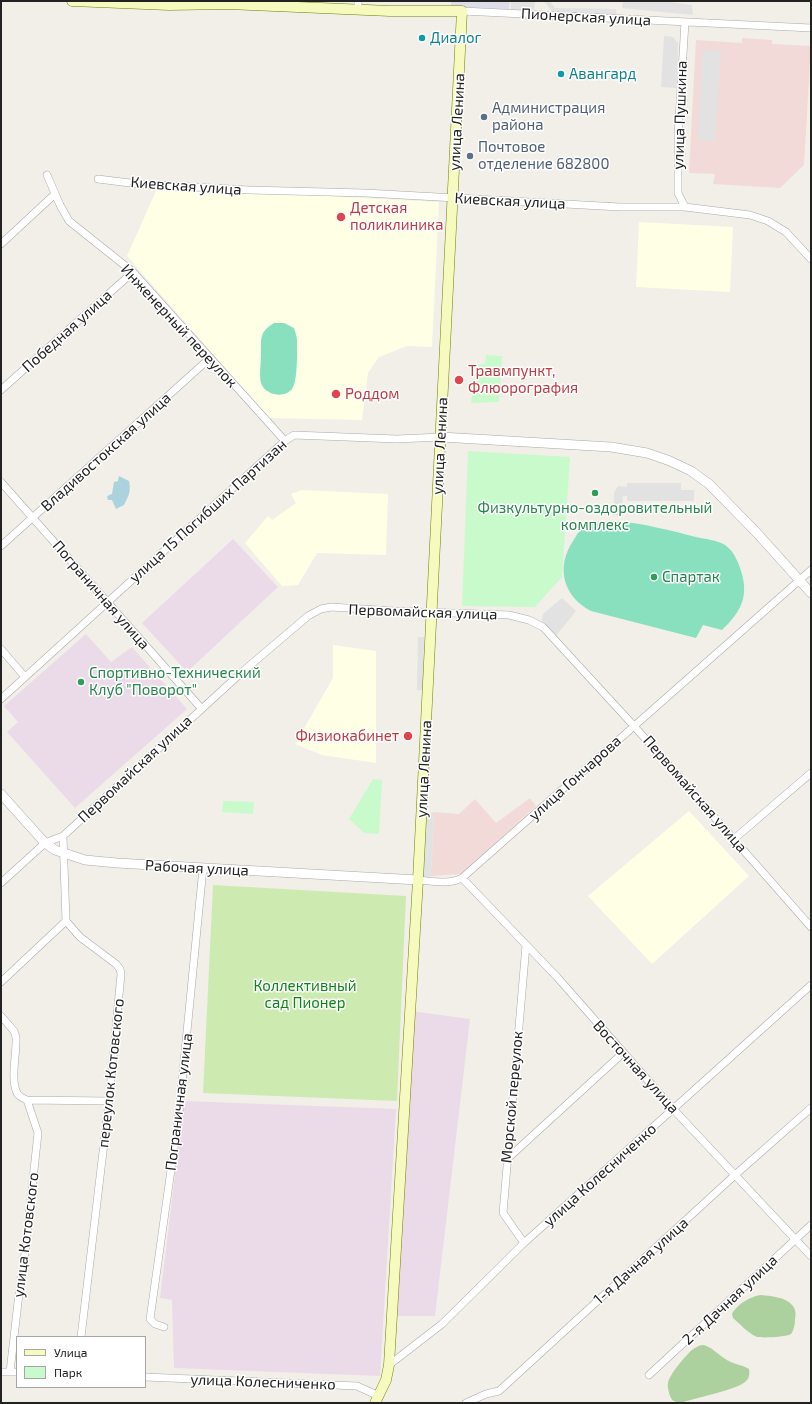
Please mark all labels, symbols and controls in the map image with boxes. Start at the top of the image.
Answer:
street label: Пионерская улица [521,5,651,29]
place label: Диалог [430,29,481,47]
marker: Диалог [417,33,427,43]
street label: улица Пушкина [669,60,691,170]
place label: Авангард [569,65,636,83]
marker: Авангард [556,69,566,79]
street label: улица Ленина [445,73,469,171]
place label: Администрация района [492,99,605,134]
marker: Администрация района [479,112,489,122]
place label: Почтовое отделение 682800 [478,138,609,173]
marker: Почтовое отделение 682800 [465,151,475,161]
street label: Киевская улица [130,173,242,199]
street label: Киевская улица [454,189,566,213]
place label: Детская поликлиника [350,199,443,234]
marker: Детская поликлиника [335,211,347,223]
street label: Инженерный переулок [117,261,241,391]
street label: Победная улица [18,286,116,376]
place label: Травмпункт, Флюорография [468,362,578,397]
marker: Травмпункт, Флюорография [453,374,465,386]
place label: Роддом [345,385,399,403]
marker: Роддом [330,388,342,400]
street label: Владивостокская улица [37,389,175,515]
street label: улица Ленина [428,397,452,495]
street label: улица 15 Погибших Партизан [126,436,290,586]
marker: Физкультурно-оздоровительный комплекс [590,488,600,498]
place label: Физкультурно-оздоровительный комплекс [478,499,712,534]
street label: Пограничная улица [49,537,153,653]
place label: Спартак [662,568,720,586]
marker: Спартак [649,572,659,582]
street label: Первомайская улица [348,600,498,624]
place label: Спортивно-Технический Клуб "Поворот" [89,664,261,699]
marker: Спортивно-Технический Клуб "Поворот" [76,677,86,687]
street label: Первомайская улица [74,712,196,826]
street label: улица Ленина [412,720,436,818]
place label: Физиокабинет [295,727,399,745]
marker: Физиокабинет [402,730,414,742]
street label: улица Гончарова [525,732,625,824]
street label: Первомайская улица [639,732,751,856]
street label: Рабочая улица [145,856,249,880]
park label: Коллективный сад Пионер [253,977,357,1012]
street label: переулок Котовского [94,997,128,1149]
street label: Восточная улица [589,1017,683,1117]
street label: Морской переулок [497,1030,527,1164]
street label: Пограничная улица [162,1032,196,1172]
street label: улица Колесниченко [540,1120,660,1230]
street label: улица Котовского [9,1171,43,1299]
street label: 1-я Дачная улица [590,1214,692,1308]
street label: 2-я Дачная улица [679,1251,781,1349]
legend [16,1336,146,1388]
text: Улица [54,1345,87,1359]
text: Парк [54,1365,82,1379]
street label: улица Колесниченко [190,1370,336,1394]

